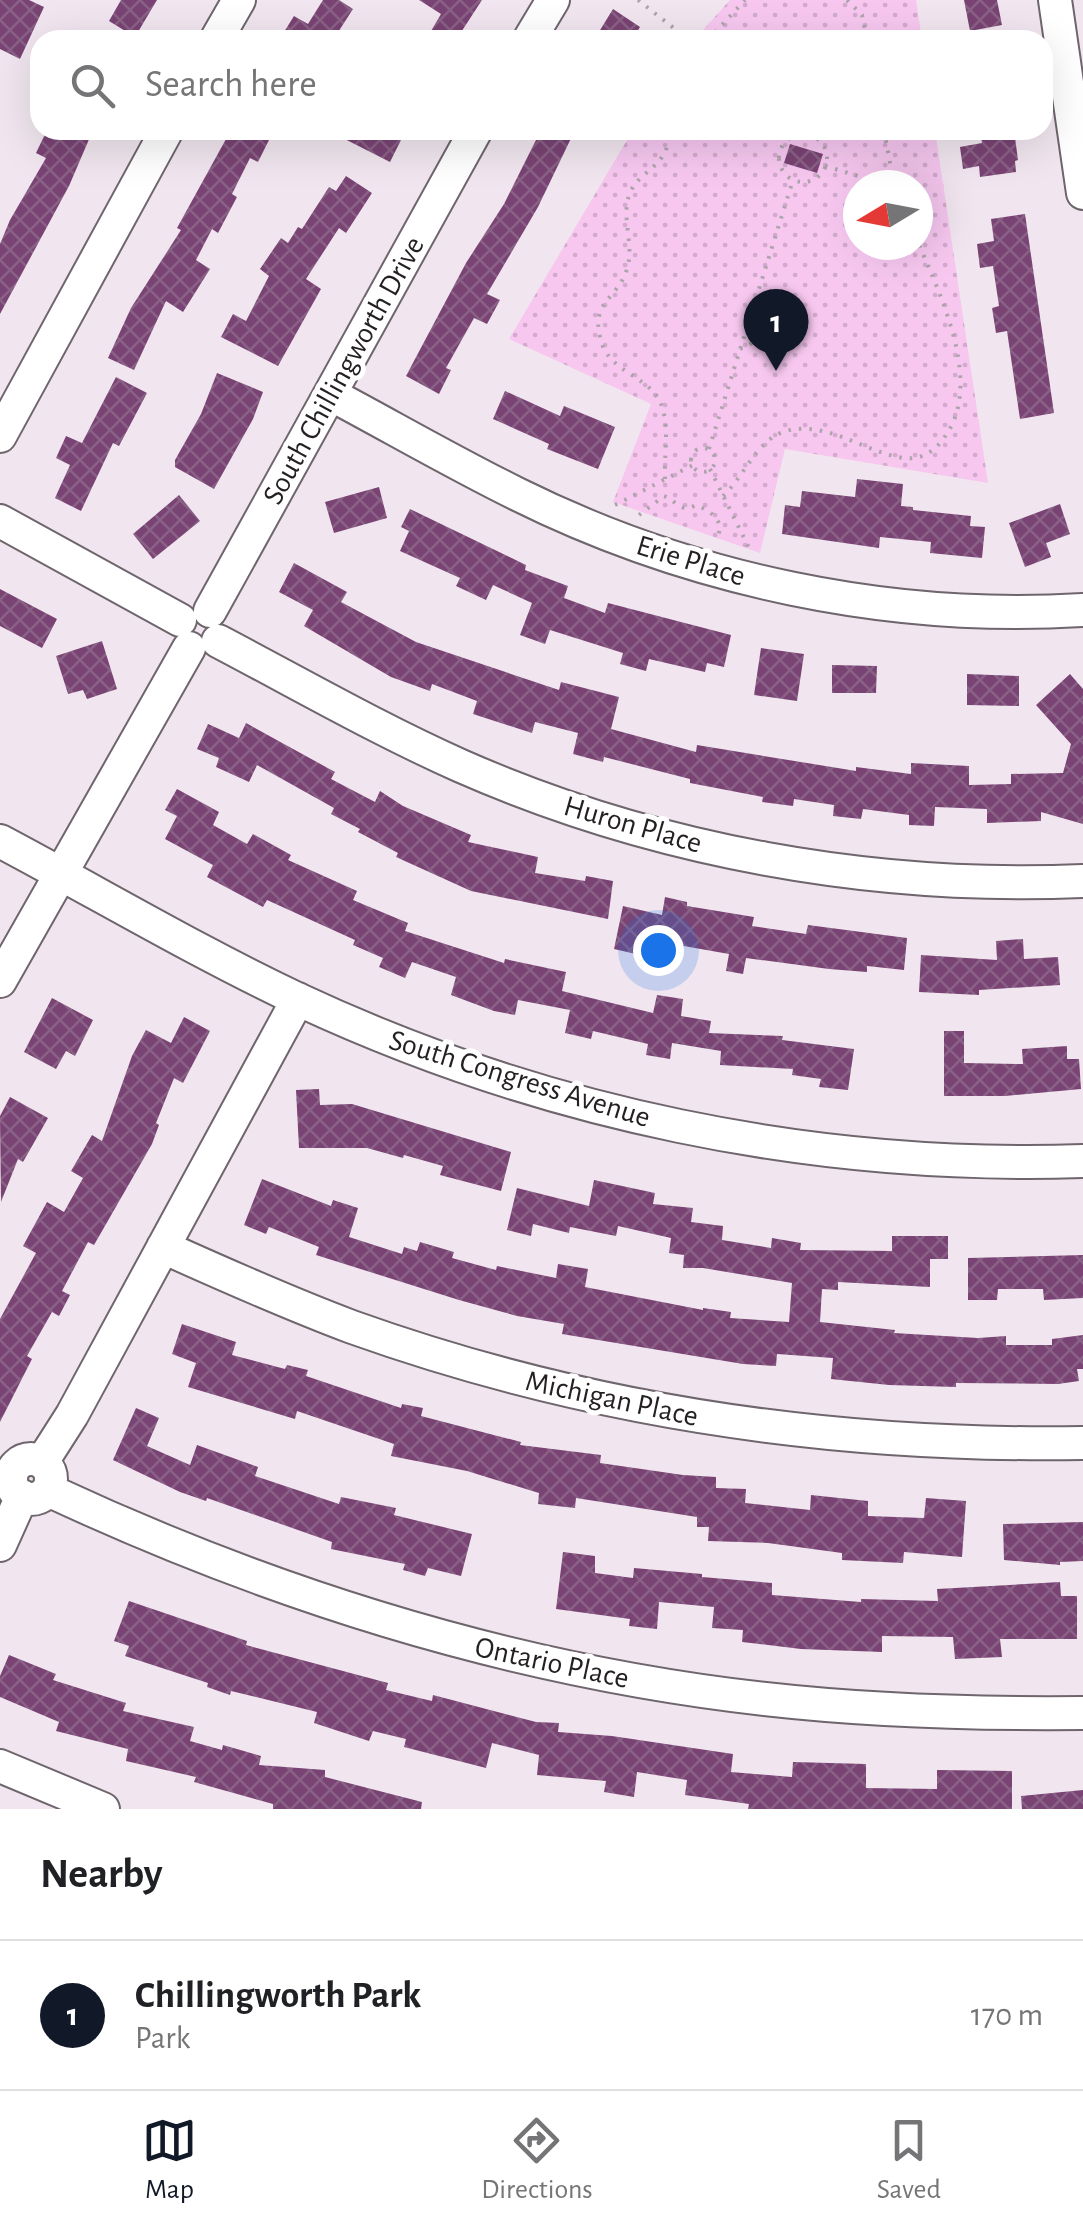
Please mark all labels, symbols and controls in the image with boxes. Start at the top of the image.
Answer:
search box [30,30,1053,140]
icon: search [65,58,120,113]
text: Search here [145,66,317,104]
north arrow [843,170,933,260]
street label: South Chillingworth Drive [258,232,430,509]
pin: 1 [744,288,808,371]
street label: Erie Place [633,530,749,592]
street label: Huron Place [560,791,705,859]
your location [633,925,684,976]
street label: South Congress Avenue [386,1025,654,1133]
street label: Michigan Place [523,1366,701,1432]
street label: Ontario Place [472,1632,631,1694]
text: Nearby [40,1853,163,1895]
text: Chillingworth Park [135,1977,421,2015]
text: 1 [67,1999,78,2031]
text: 170 m [971,1999,1043,2031]
text: Park [135,2022,190,2054]
tab: Map [142,2113,197,2207]
tab: Directions [481,2113,593,2207]
tab: Saved [877,2113,941,2207]

